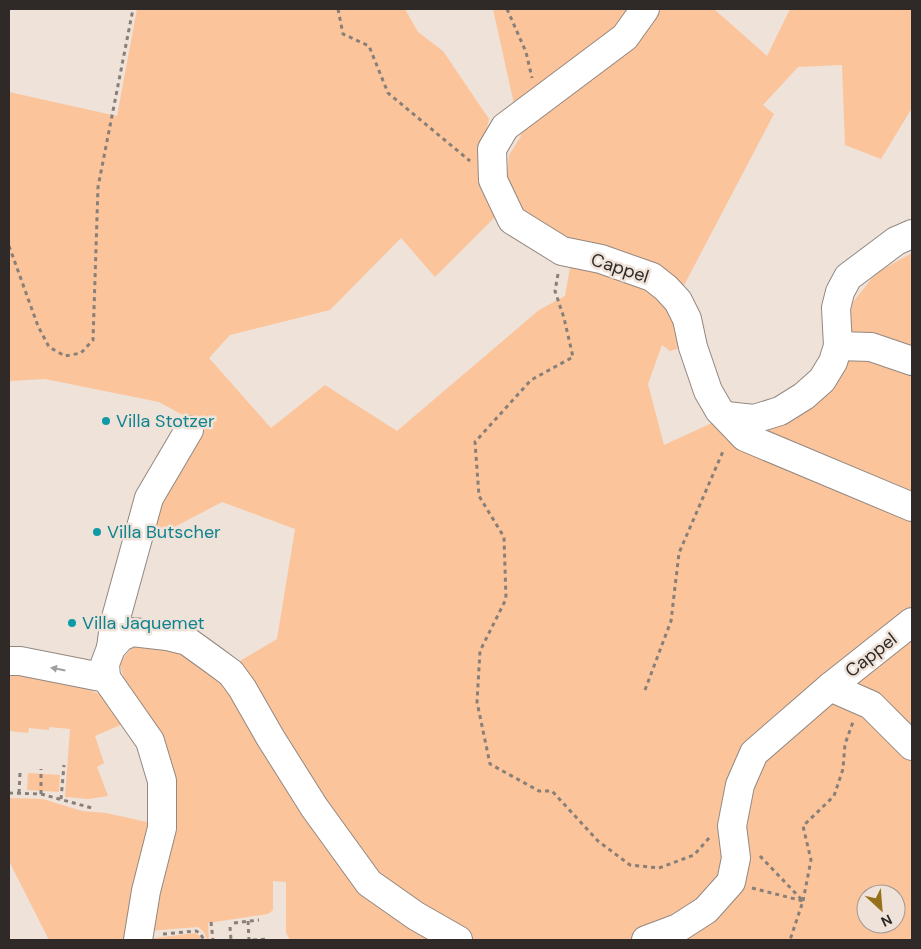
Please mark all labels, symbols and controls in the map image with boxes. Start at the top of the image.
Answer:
street label: Cappel [588,247,652,289]
place label: Villa Stotzer [116,409,215,433]
marker: Villa Stotzer [100,415,112,427]
place label: Villa Butscher [107,520,221,544]
marker: Villa Butscher [91,526,103,538]
place label: Villa Jaquemet [82,611,205,635]
marker: Villa Jaquemet [66,617,78,629]
street label: Cappel [840,627,902,683]
one-way arrow [50,664,66,672]
north arrow [856,884,906,934]
text: N [878,910,895,931]

